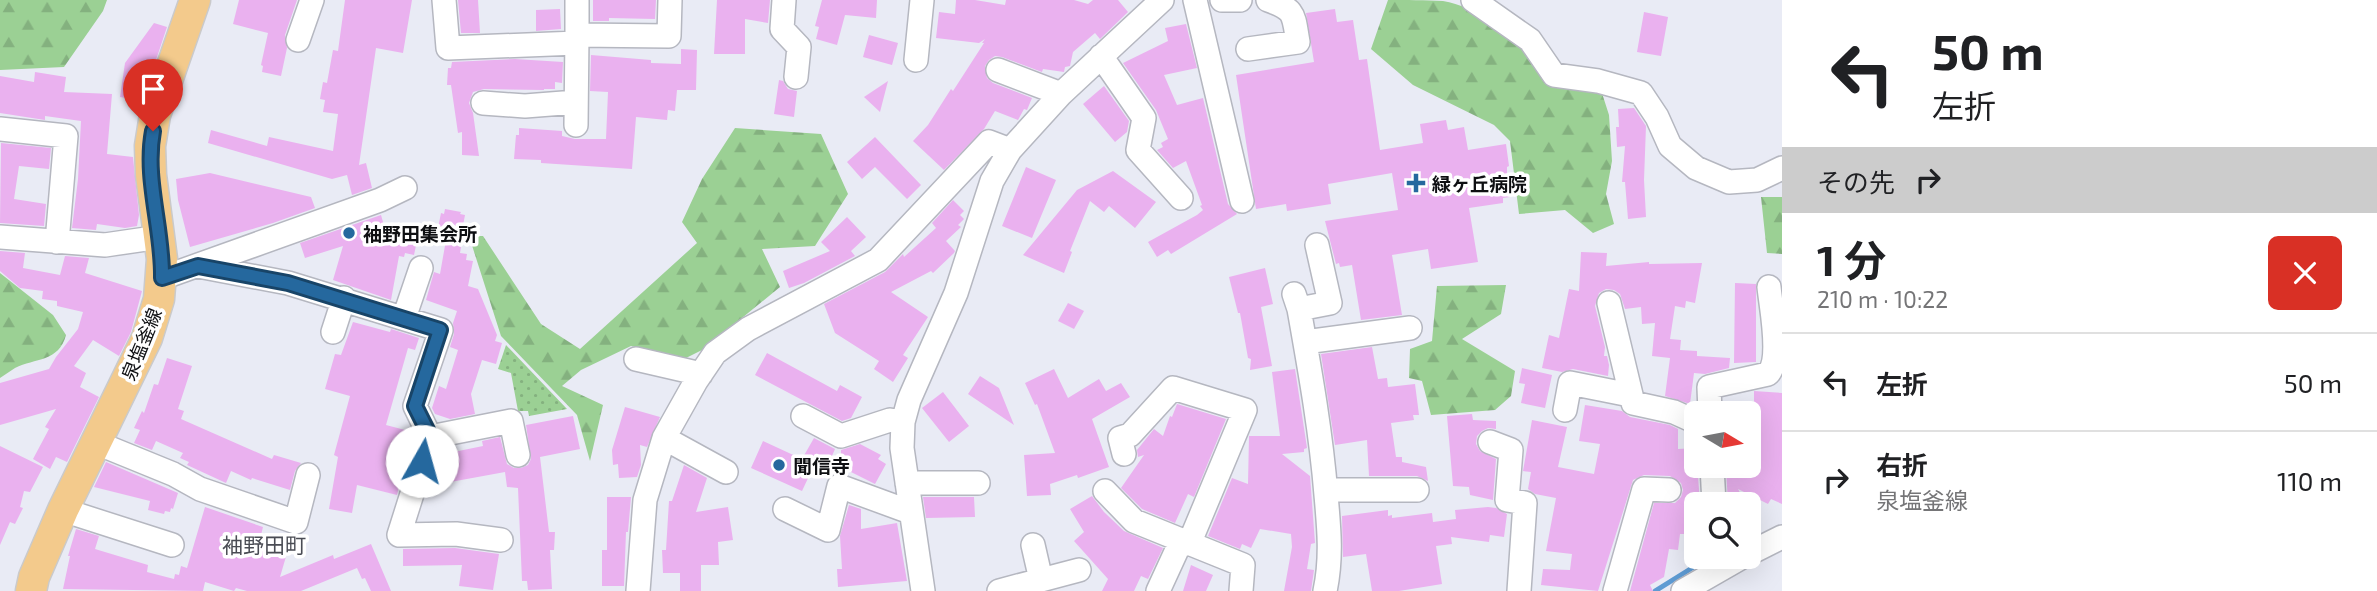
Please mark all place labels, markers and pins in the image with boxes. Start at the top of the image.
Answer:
pin [123,59,183,131]
place label: 緑ヶ丘病院 [1432,172,1527,195]
marker: 緑ヶ丘病院 [1406,173,1426,193]
place label: 袖野田集会所 [363,222,477,245]
marker: 袖野田集会所 [341,225,357,241]
place label: 聞信寺 [793,454,850,477]
marker: 聞信寺 [771,457,787,473]

